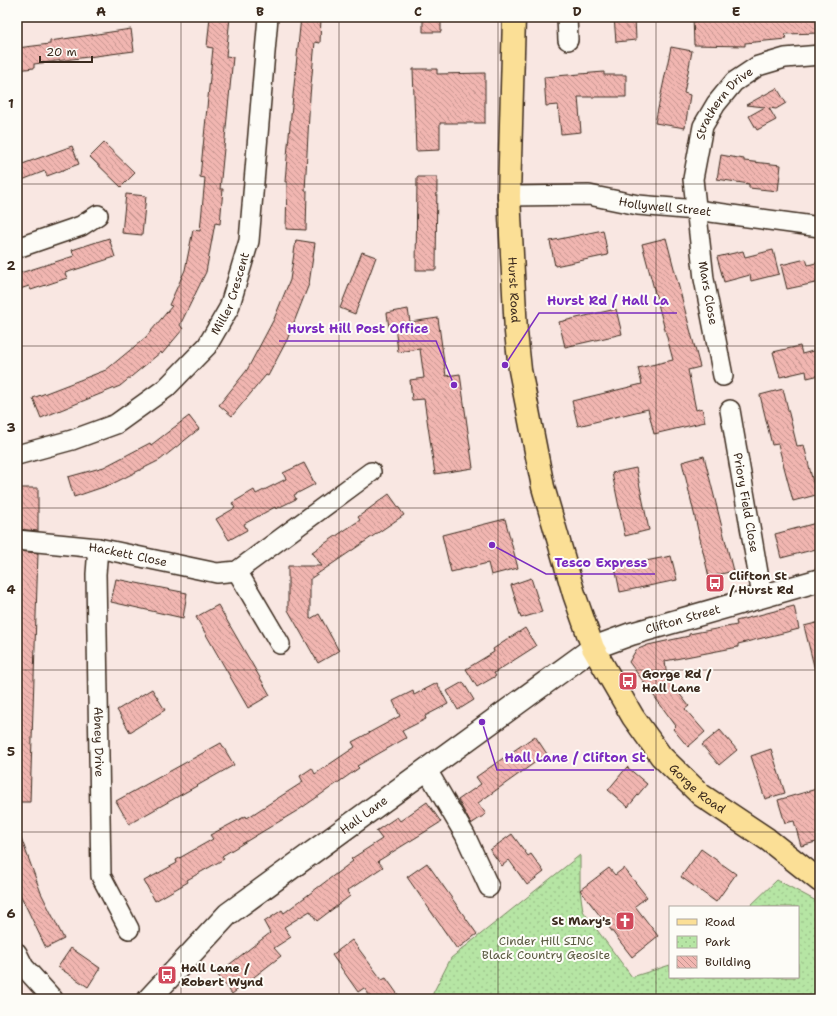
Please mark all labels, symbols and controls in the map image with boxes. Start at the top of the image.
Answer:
text: A [96,3,106,20]
text: B [256,3,264,20]
text: C [414,3,422,20]
text: D [572,3,582,20]
text: E [732,3,741,20]
scale bar [40,38,92,64]
text: 20 m [46,44,77,60]
street label: Strathern Drive [693,63,756,141]
text: 1 [8,95,14,112]
street label: Hollywell Street [617,193,712,220]
street label: Miller Crescent [207,250,253,338]
street label: Hurst Road [504,256,524,324]
text: 2 [6,257,16,274]
street label: Mars Close [695,260,722,326]
callout: Hurst Rd / Hall La [539,288,677,313]
text: Hurst Rd / Hall La [547,292,669,309]
callout: Hurst Hill Post Office [279,316,436,341]
text: Hurst Hill Post Office [287,320,429,337]
text: 3 [6,419,16,436]
street label: Priory Field Close [729,452,762,554]
street label: Hackett Close [88,539,169,570]
callout: Tesco Express [546,549,655,574]
text: Tesco Express [555,554,648,571]
place label: Clifton St / Hurst Rd [729,568,794,598]
bus stop icon: Clifton St / Hurst Rd [704,572,726,594]
text: 4 [6,581,16,598]
street label: Clifton Street [643,601,722,638]
place label: Gorge Rd / Hall Lane [642,666,712,696]
bus stop icon: Gorge Rd / Hall Lane [617,670,639,692]
street label: Abney Drive [90,707,107,777]
text: 5 [7,743,15,760]
callout: Hall Lane / Clifton St [497,745,654,770]
text: Hall Lane / Clifton St [504,749,646,766]
street label: Gorge Road [665,760,729,817]
street label: Hall Lane [337,792,391,838]
text: 6 [6,905,16,922]
legend [669,906,799,978]
church icon: St Mary's [614,910,636,932]
place label: St Mary's [551,913,611,929]
text: Road [705,914,736,930]
park label: Cinder Hill SINC Black Country Geosite [482,933,610,963]
text: Park [705,934,731,950]
text: Building [705,954,751,970]
place label: Hall Lane / Robert Wynd [181,960,263,990]
bus stop icon: Hall Lane / Robert Wynd [156,964,178,986]

